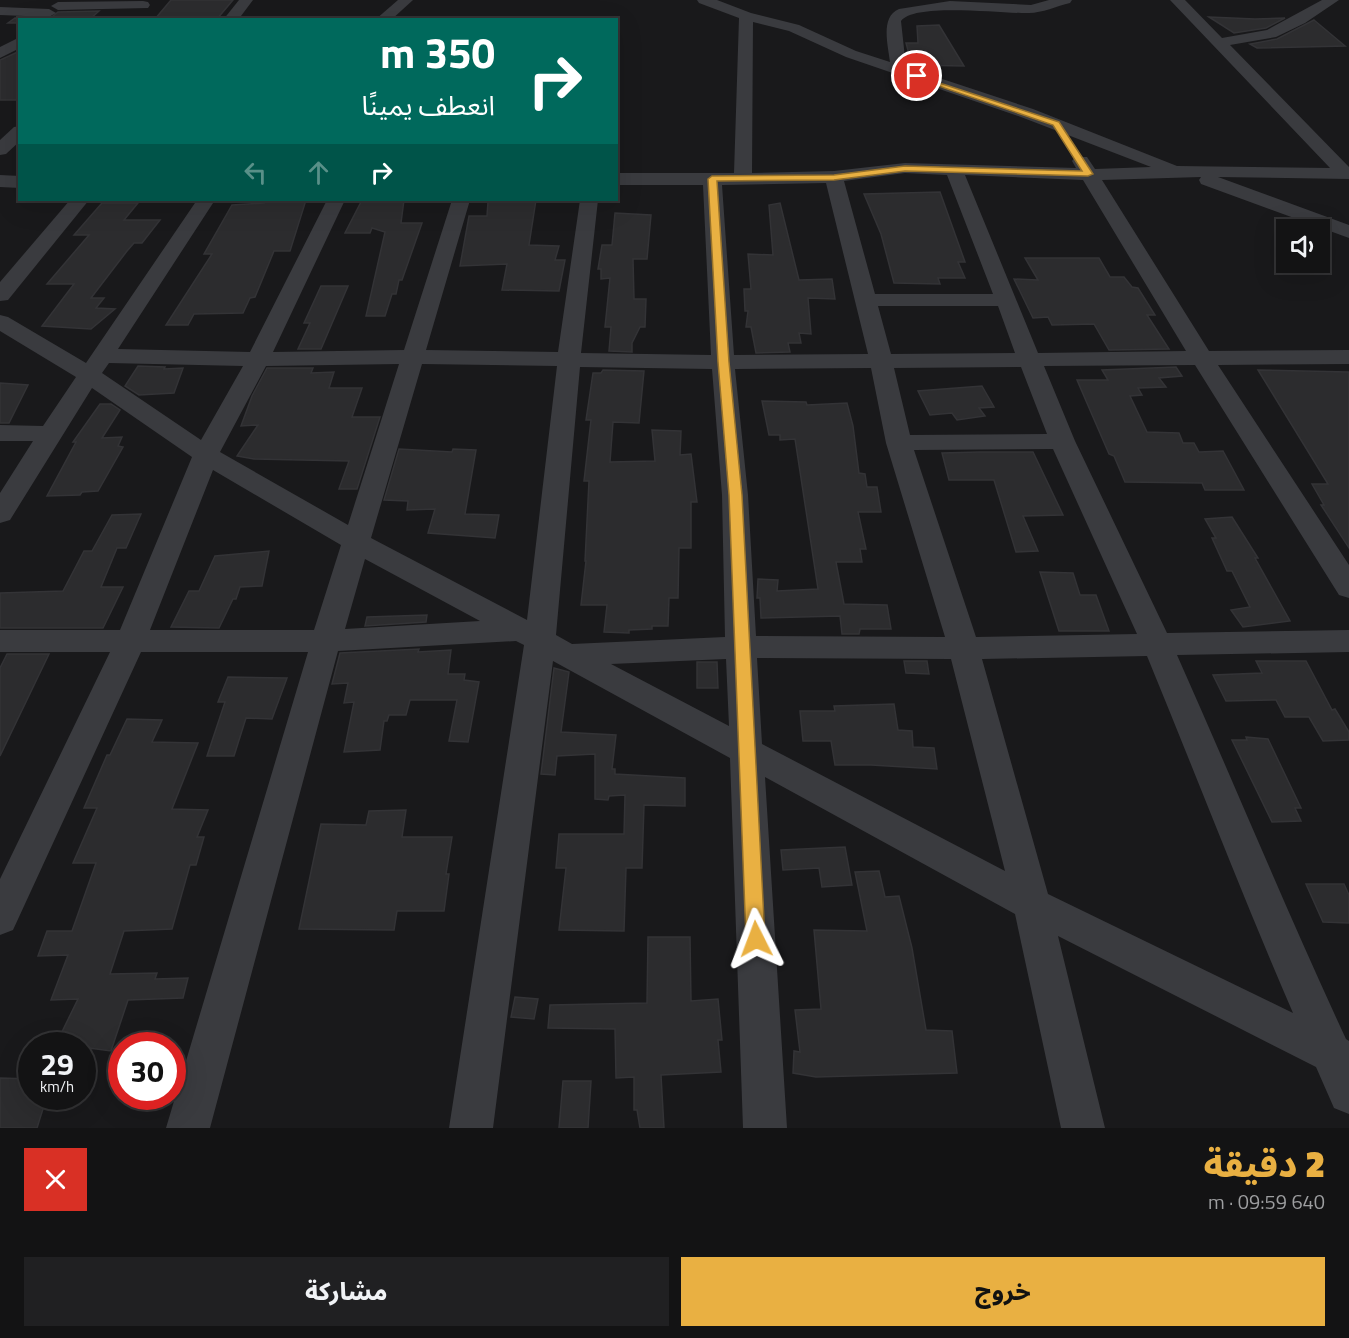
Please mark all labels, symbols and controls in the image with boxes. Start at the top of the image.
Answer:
text: 350 m [380,20,495,84]
icon: right [516,42,594,120]
pin [891,50,942,101]
icon: arrive [900,59,933,92]
text: انعطف يمينًا [362,84,495,125]
icon: left [239,156,272,189]
icon: ahead [302,156,335,189]
icon: right [365,156,398,189]
map controls [1276,219,1330,273]
button: sound [1276,219,1330,273]
position arrow [724,907,788,971]
speed limit sign: 30 [108,1032,186,1110]
text: 29 [40,1041,74,1087]
text: km/h [40,1075,74,1098]
text: 2 دقيقة [1203,1136,1325,1191]
button: close [24,1148,87,1211]
text: 640 m · 09:59 [1208,1186,1325,1217]
button: مشاركة [24,1257,669,1326]
button: خروج [681,1257,1325,1326]

